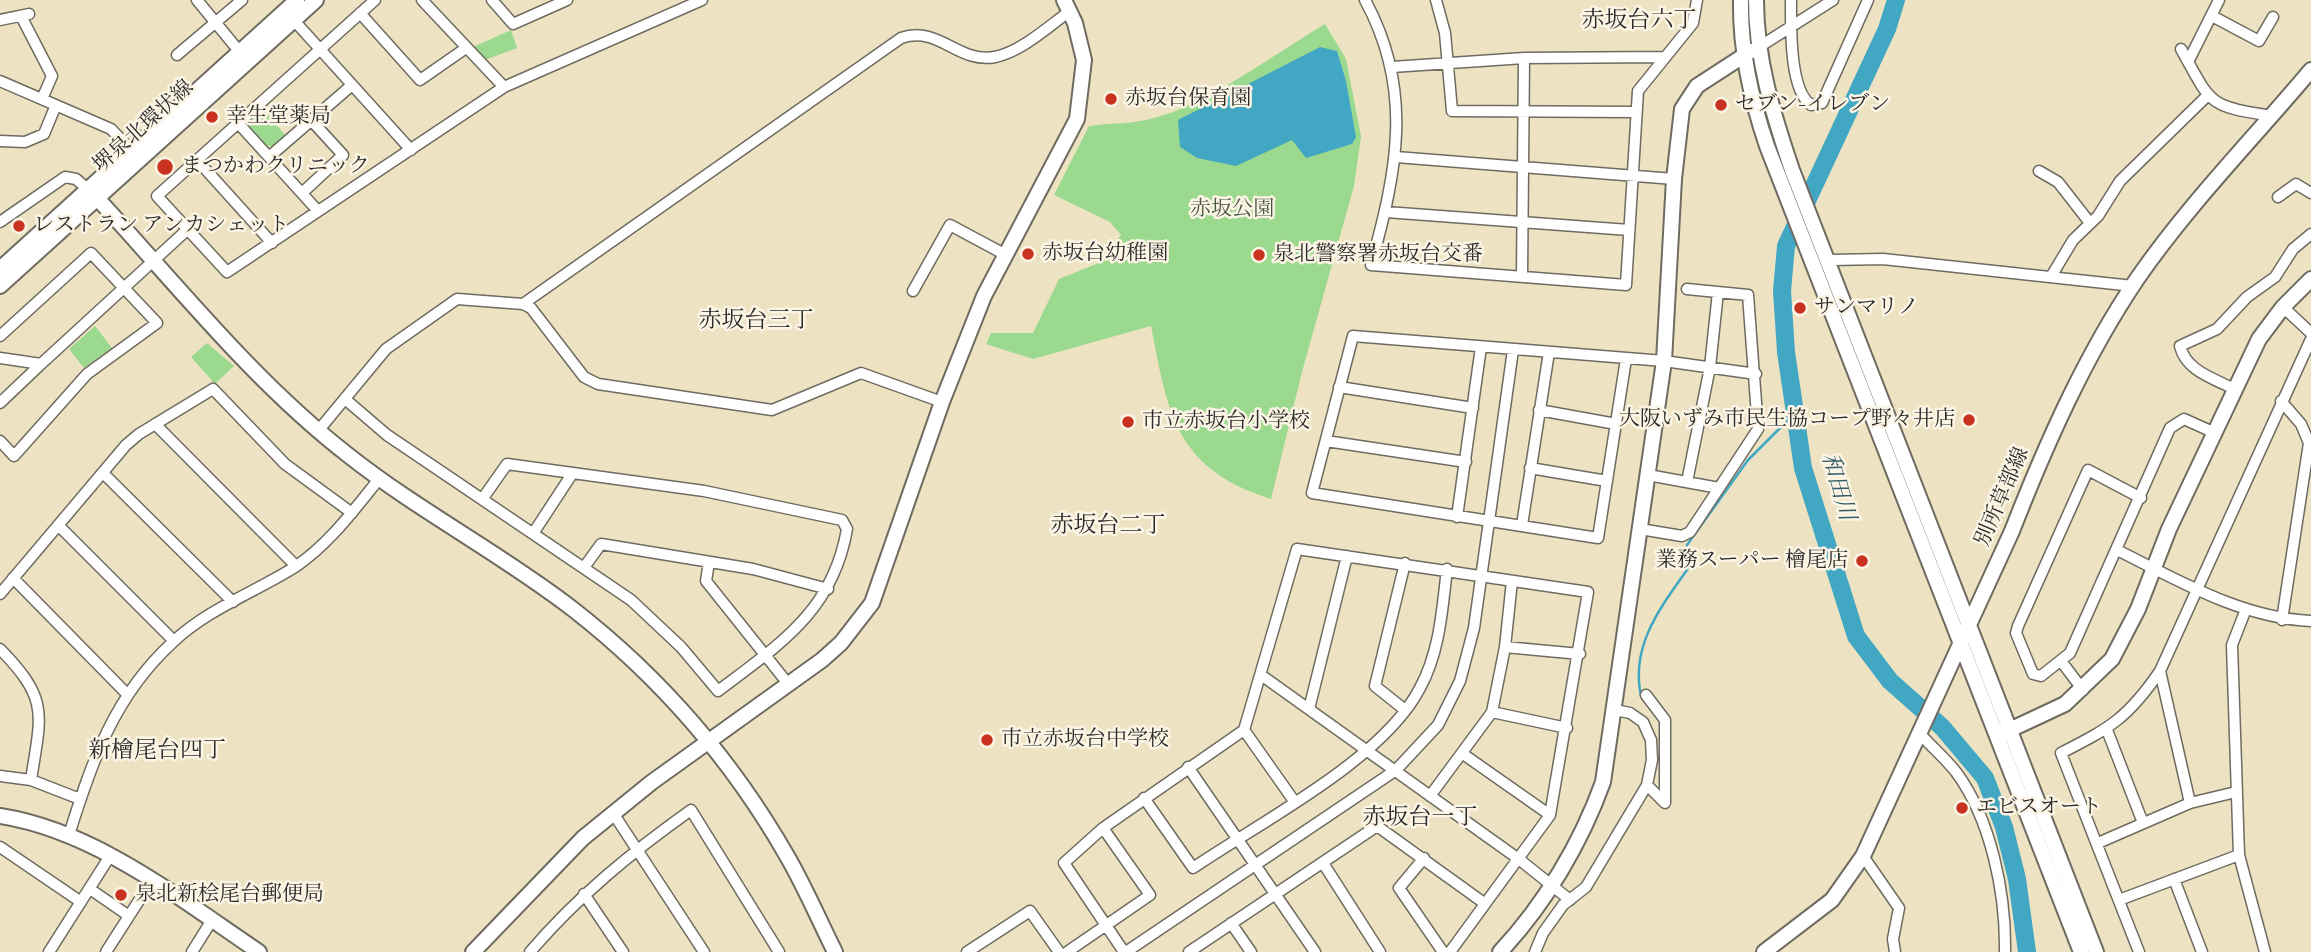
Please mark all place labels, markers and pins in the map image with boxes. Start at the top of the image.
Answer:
place label: 赤坂台保育園 [1125,86,1251,112]
marker: 赤坂台保育園 [1103,91,1119,107]
place label: セブン-イレブン [1735,92,1890,118]
marker: セブン-イレブン [1713,97,1729,113]
place label: 幸生堂薬局 [226,104,331,130]
marker: 幸生堂薬局 [204,109,220,125]
place label: まつかわクリニック [181,154,370,180]
marker: まつかわクリニック [155,157,175,177]
place label: レストラン アンカシェット [33,213,289,239]
marker: レストラン アンカシェット [11,218,27,234]
place label: 赤坂台幼稚園 [1042,241,1168,267]
place label: 泉北警察署赤坂台交番 [1273,242,1483,268]
marker: 赤坂台幼稚園 [1020,246,1036,262]
marker: 泉北警察署赤坂台交番 [1251,247,1267,263]
place label: サンマリノ [1814,295,1919,321]
marker: サンマリノ [1792,300,1808,316]
place label: 大阪いずみ市民生協コープ野々井店 [1619,407,1955,433]
place label: 市立赤坂台小学校 [1142,409,1310,435]
marker: 大阪いずみ市民生協コープ野々井店 [1961,412,1977,428]
marker: 市立赤坂台小学校 [1120,414,1136,430]
place label: 業務スーパー 檜尾店 [1656,548,1848,574]
marker: 業務スーパー 檜尾店 [1854,553,1870,569]
place label: 市立赤坂台中学校 [1001,727,1169,753]
marker: 市立赤坂台中学校 [979,732,995,748]
place label: エビスオート [1976,795,2102,821]
marker: エビスオート [1954,800,1970,816]
place label: 泉北新桧尾台郵便局 [135,882,324,908]
marker: 泉北新桧尾台郵便局 [113,887,129,903]

